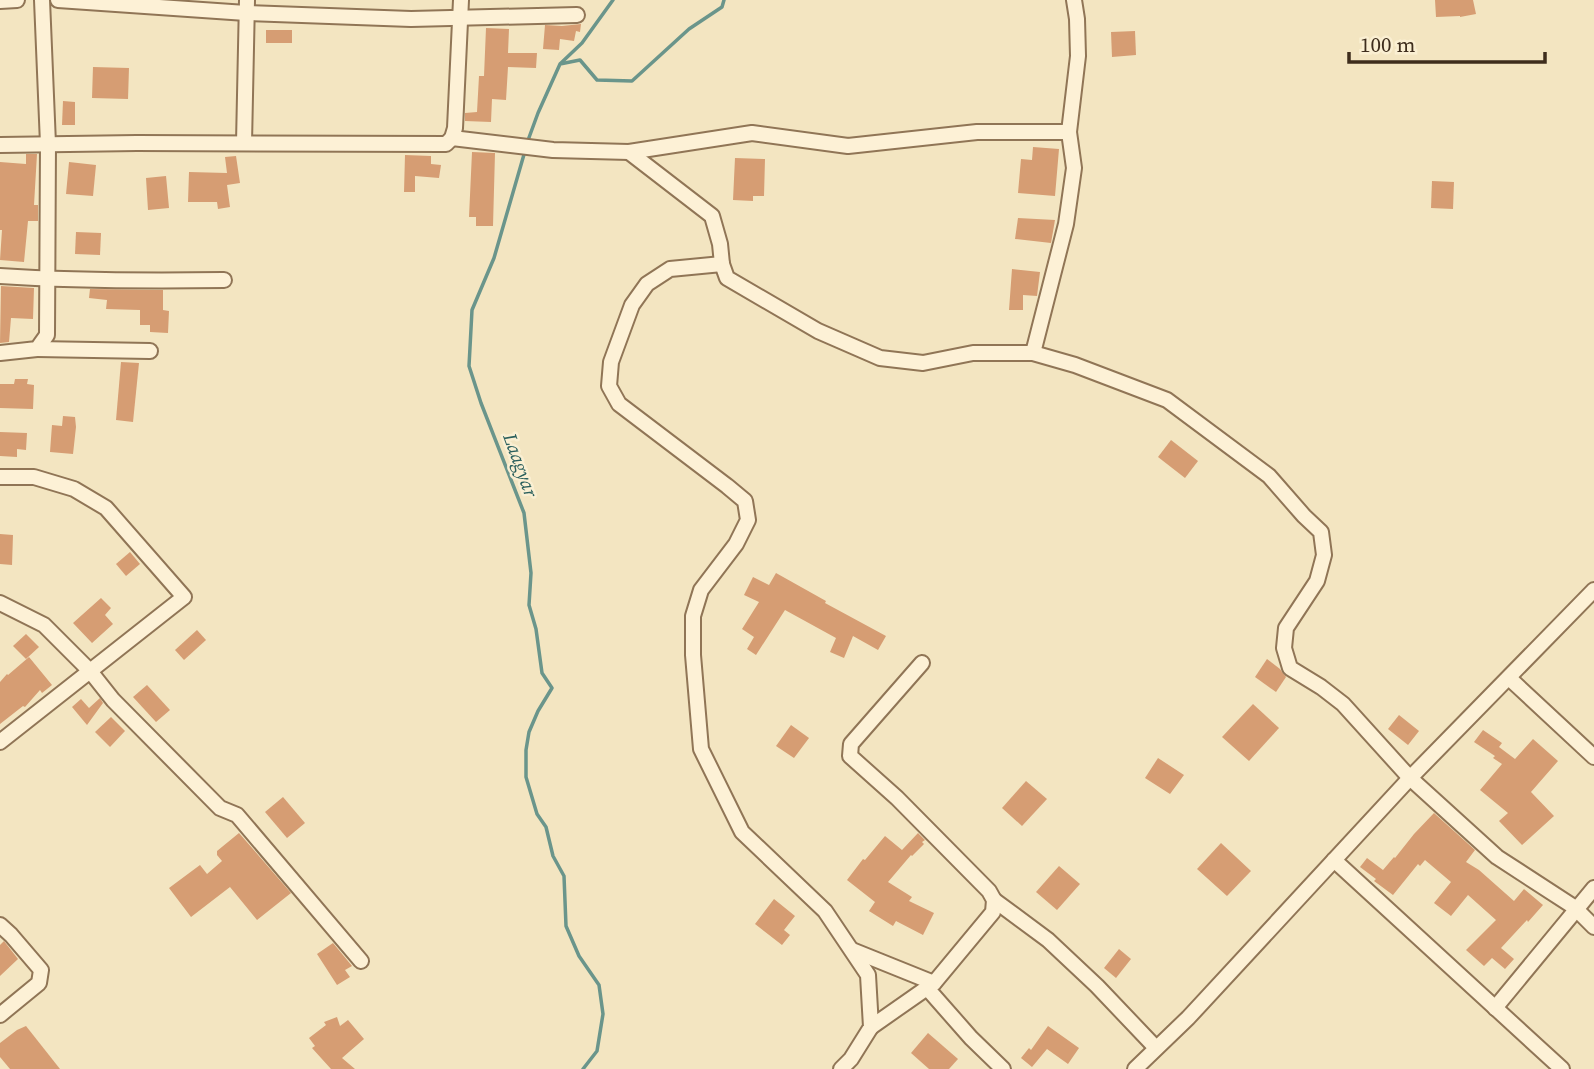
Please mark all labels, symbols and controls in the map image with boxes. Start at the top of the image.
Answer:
scale bar [1349,21,1545,65]
text: 100 m [1360,30,1415,59]
water label: Laagyar [497,428,545,502]

